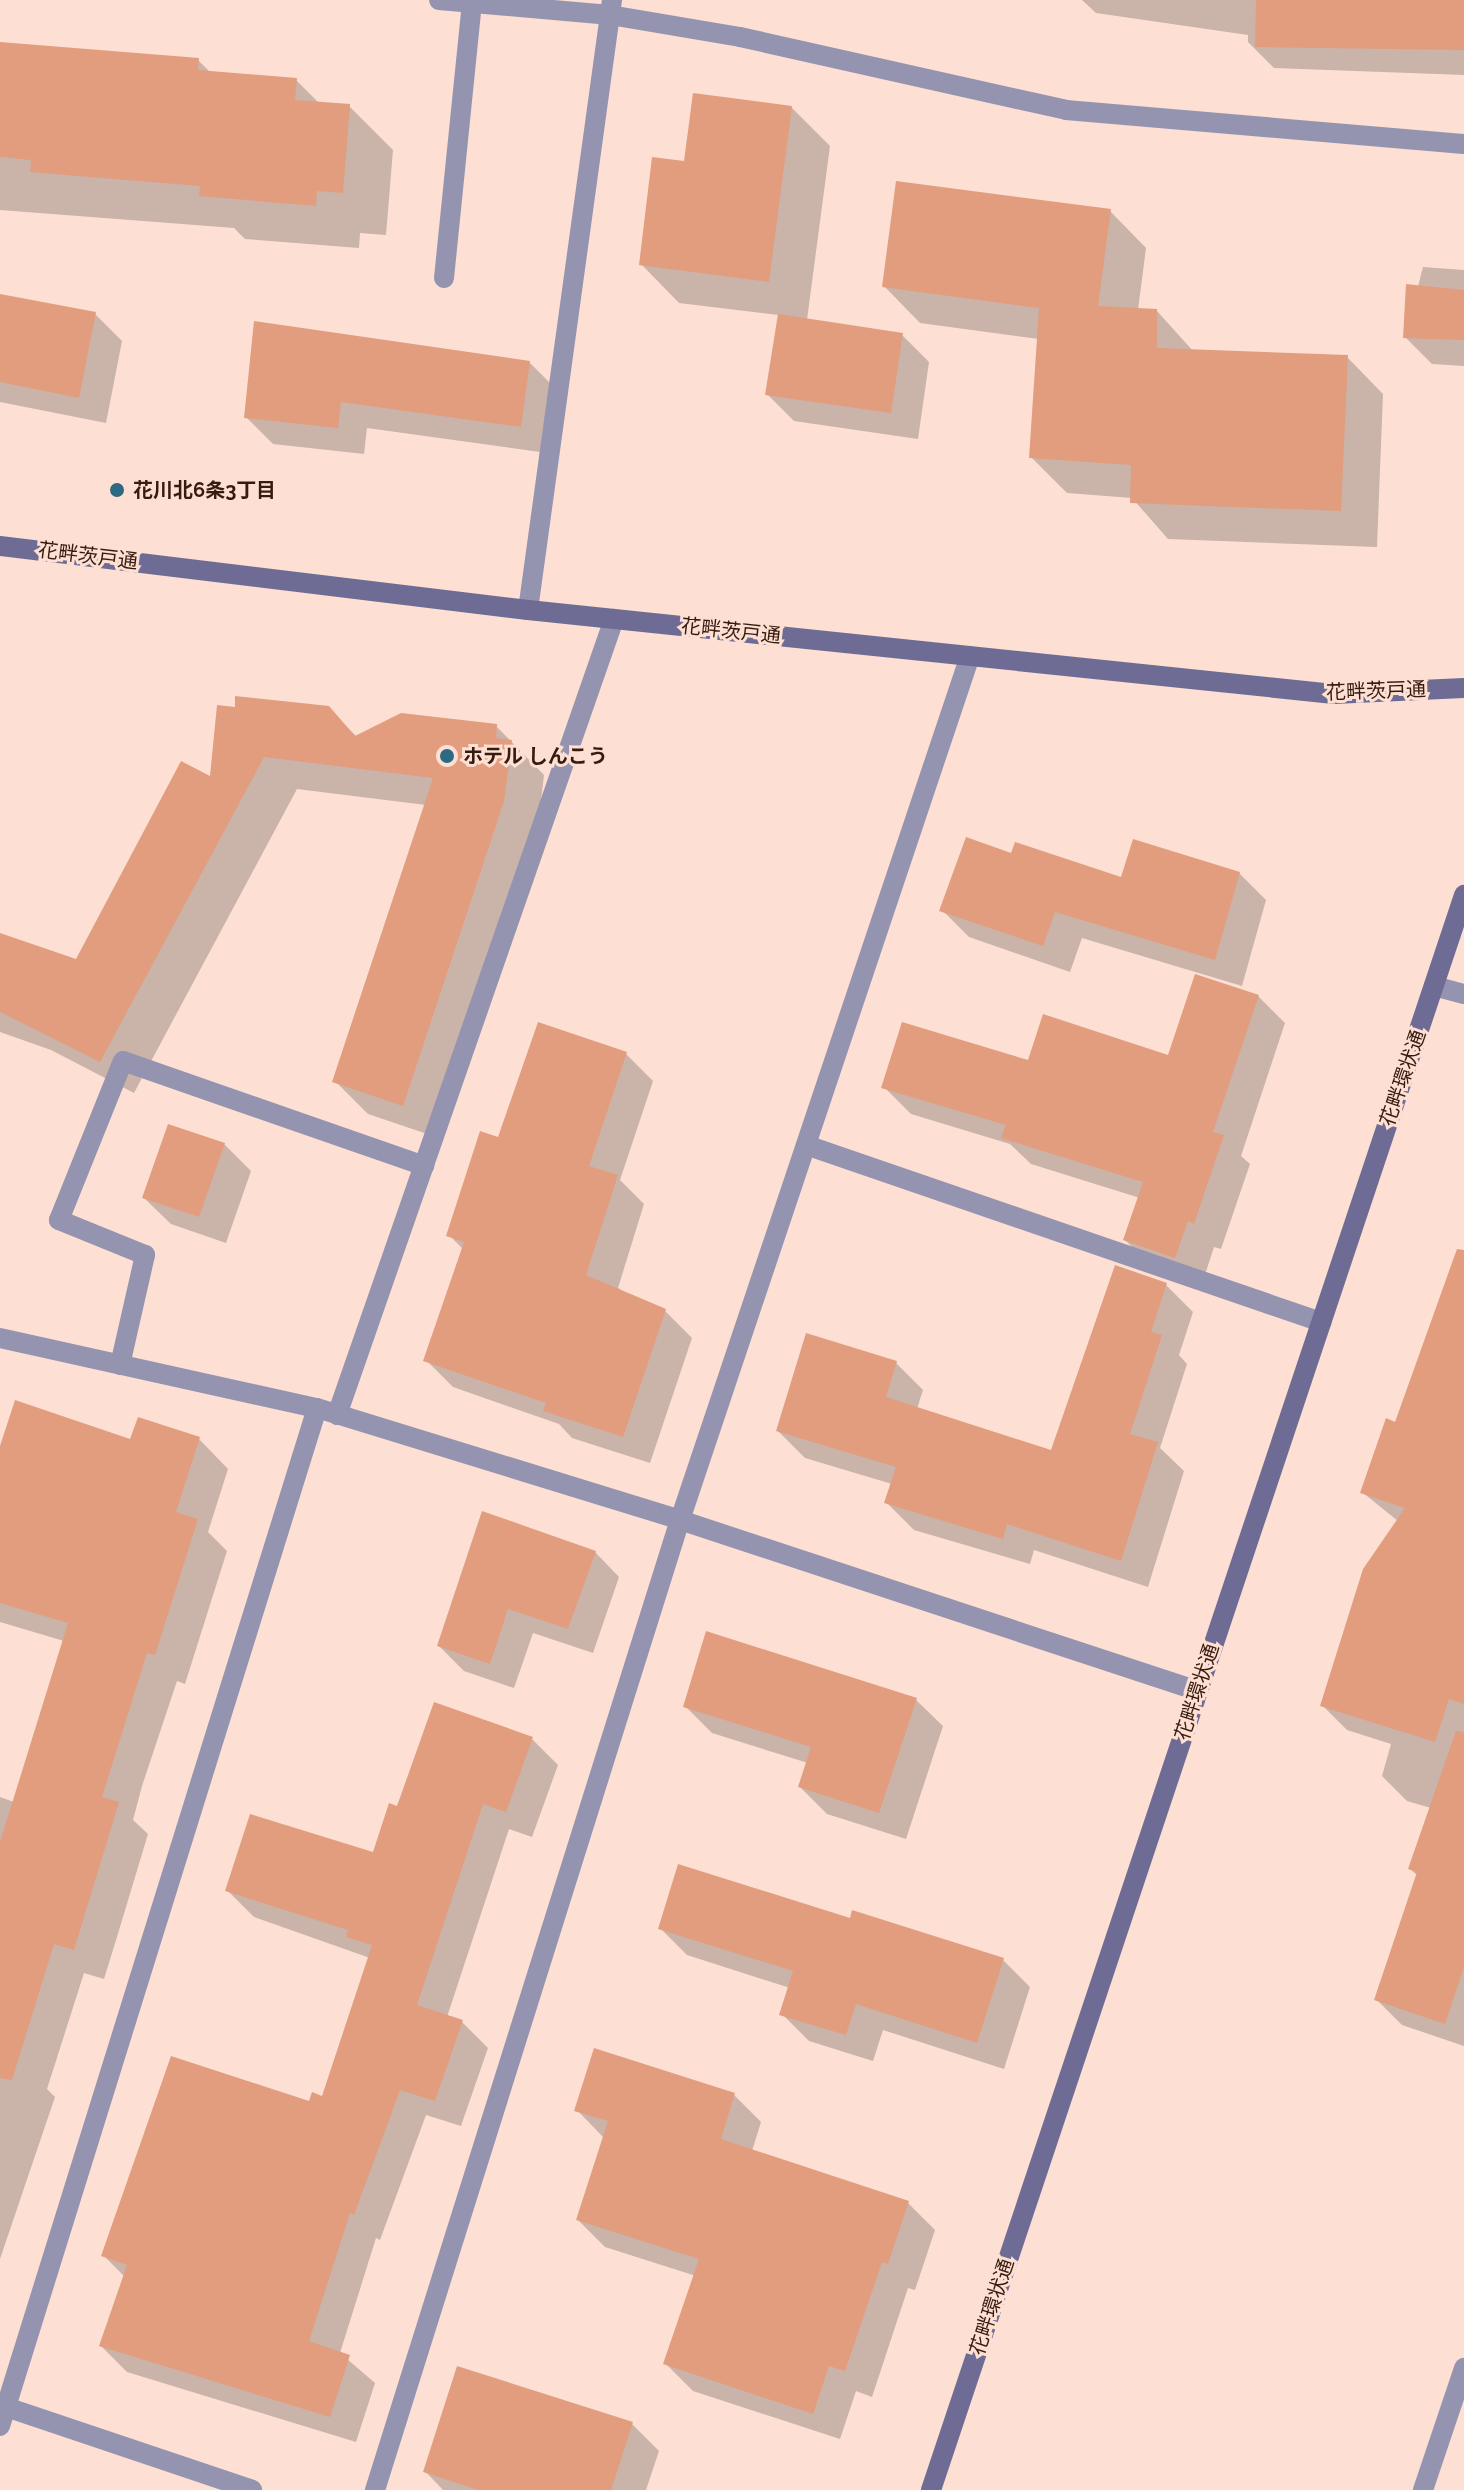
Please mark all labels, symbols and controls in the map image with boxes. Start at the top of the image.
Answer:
place label: 花川北6条3丁目 [133,478,276,502]
marker: 花川北6条3丁目 [108,481,126,499]
street label: 花畔茨戸通 [37,538,139,574]
street label: 花畔茨戸通 [680,614,782,648]
street label: 花畔茨戸通 [1326,677,1426,705]
place label: ホテル しんこう [463,744,608,768]
marker: ホテル しんこう [438,747,456,765]
street label: 花畔環状通 [1375,1027,1431,1129]
street label: 花畔環状通 [1170,1641,1224,1743]
street label: 花畔環状通 [965,2256,1019,2358]

